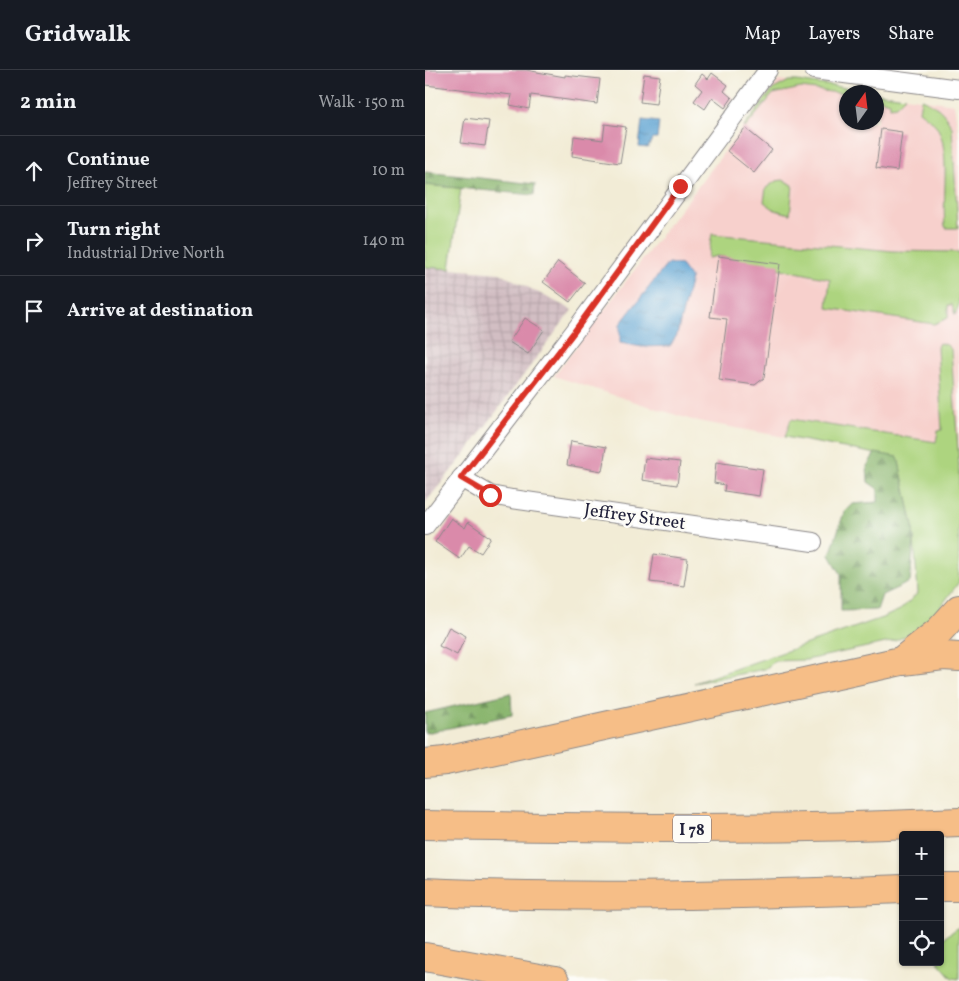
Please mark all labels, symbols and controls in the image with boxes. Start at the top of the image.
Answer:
text: Gridwalk [25,18,131,52]
text: Map [744,22,780,47]
text: Layers [808,22,860,47]
text: Share [888,22,934,47]
north arrow [839,85,884,130]
text: 2 min [20,88,77,117]
text: Walk · 150 m [319,92,405,114]
text: Continue [67,147,150,173]
icon: ahead [20,157,48,185]
text: 10 m [372,160,405,182]
text: Jeffrey Street [67,173,158,195]
route end [669,175,692,198]
text: Turn right [67,217,160,243]
icon: right [20,227,48,255]
text: 140 m [363,230,405,252]
text: Industrial Drive North [67,243,225,265]
icon: arrive [20,297,48,325]
text: Arrive at destination [67,298,253,324]
route start [479,484,502,507]
street label: Jeffrey Street [582,498,687,537]
road number: I 78 [673,816,711,842]
map controls [899,831,944,966]
button: + [899,831,944,876]
button: − [899,876,944,921]
button: locate [899,921,944,966]

